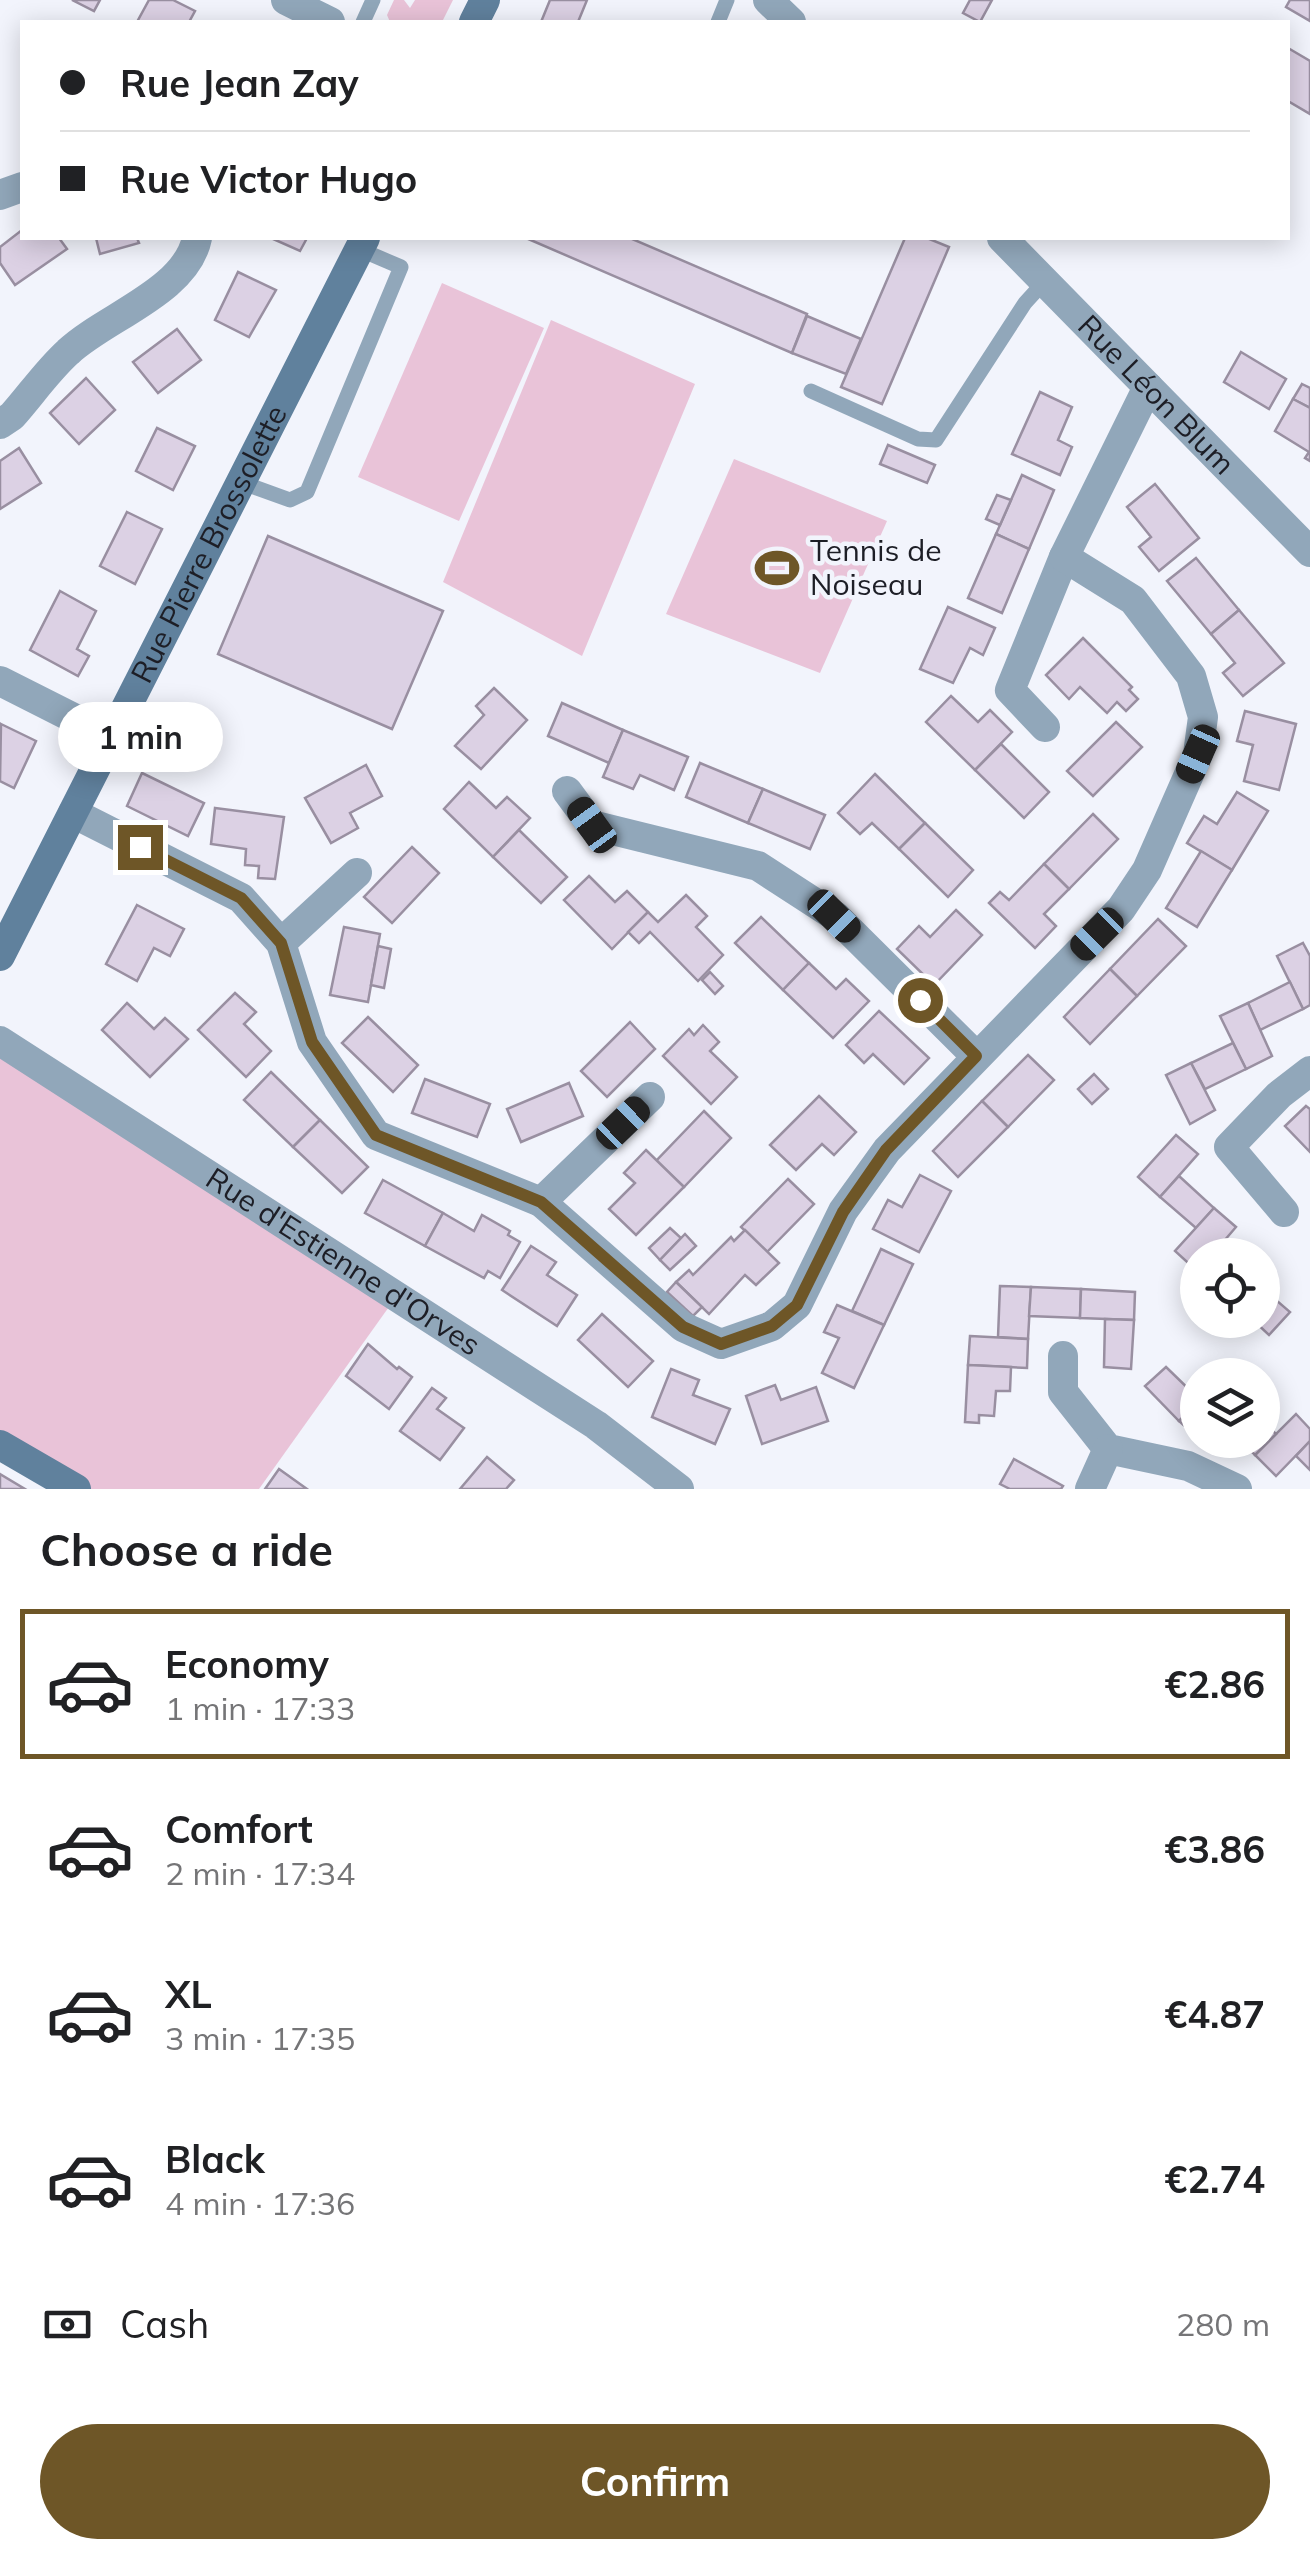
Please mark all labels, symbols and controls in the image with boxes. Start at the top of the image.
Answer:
text: Rue Jean Zay [120,59,359,107]
text: Rue Victor Hugo [120,155,417,203]
street label: Rue Léon Blum [1070,307,1243,482]
street label: Rue Pierre Brossolette [122,399,295,689]
place label: Tennis de Noiseau [810,531,941,603]
sports icon: Tennis de Noiseau [753,544,801,592]
callout: 1 min [58,702,222,772]
text: 1 min [98,717,183,757]
car [1172,720,1224,788]
car [562,792,622,858]
route end [118,825,163,870]
car [802,884,866,948]
car [1065,902,1129,966]
route start [898,978,943,1023]
car [591,1091,655,1155]
street label: Rue d'Estienne d'Orves [199,1159,488,1363]
map controls [1180,1238,1280,1458]
button: locate [1180,1238,1280,1338]
button: layers [1180,1358,1280,1458]
text: Choose a ride [40,1521,333,1577]
icon: car [45,1639,135,1729]
text: Economy [165,1640,329,1688]
text: €2.86 [1164,1660,1265,1708]
text: 1 min · 17:33 [165,1688,355,1728]
icon: car [45,1804,135,1894]
text: Comfort [165,1805,313,1853]
text: €3.86 [1164,1825,1265,1873]
text: 2 min · 17:34 [165,1853,355,1893]
icon: car [45,1969,135,2059]
text: XL [165,1970,212,2018]
text: €4.87 [1164,1990,1265,2038]
text: 3 min · 17:35 [165,2018,355,2058]
icon: car [45,2134,135,2224]
text: Black [165,2135,265,2183]
text: €2.74 [1164,2155,1265,2203]
text: 4 min · 17:36 [165,2183,355,2223]
icon: cash [40,2297,95,2352]
text: Cash [120,2300,209,2348]
text: 280 m [1176,2304,1270,2344]
button: Confirm [40,2424,1270,2539]

